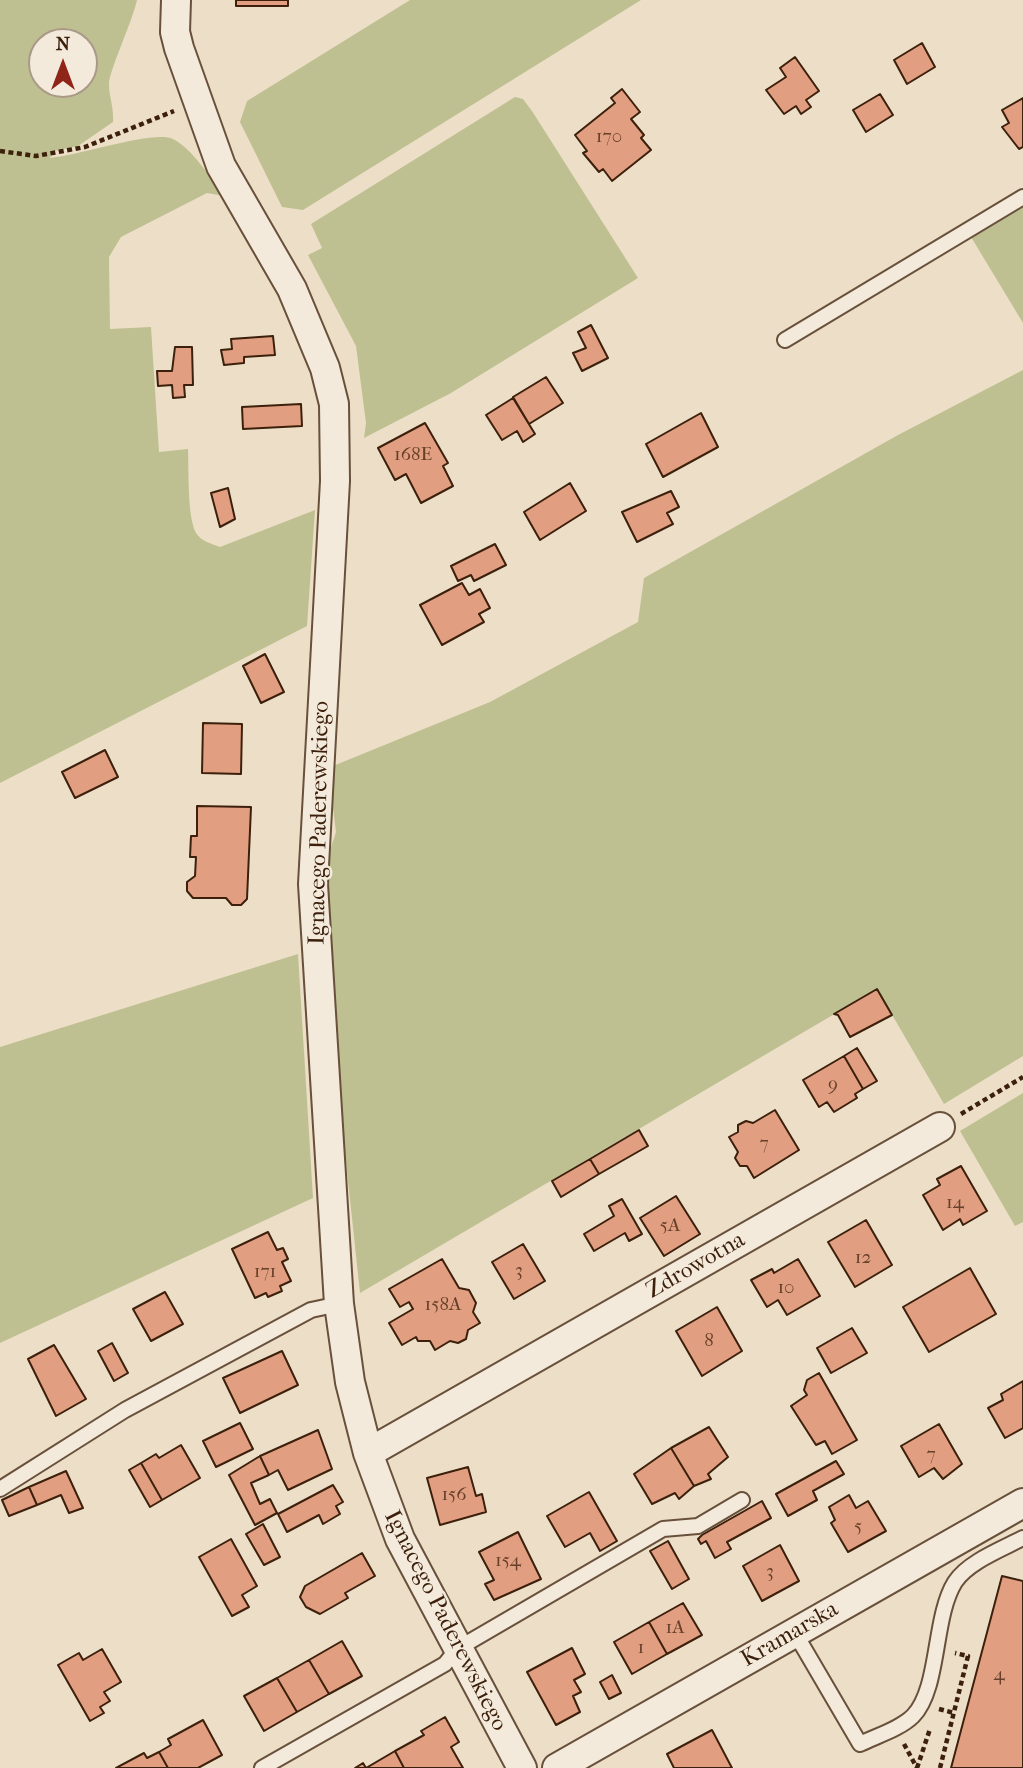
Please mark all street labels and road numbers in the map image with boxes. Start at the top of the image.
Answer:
street label: Ignacego Paderewskiego [304,701,336,945]
street label: Zdrowotna [642,1227,750,1305]
street label: Ignacego Paderewskiego [377,1506,513,1736]
street label: Kramarska [737,1596,843,1674]

